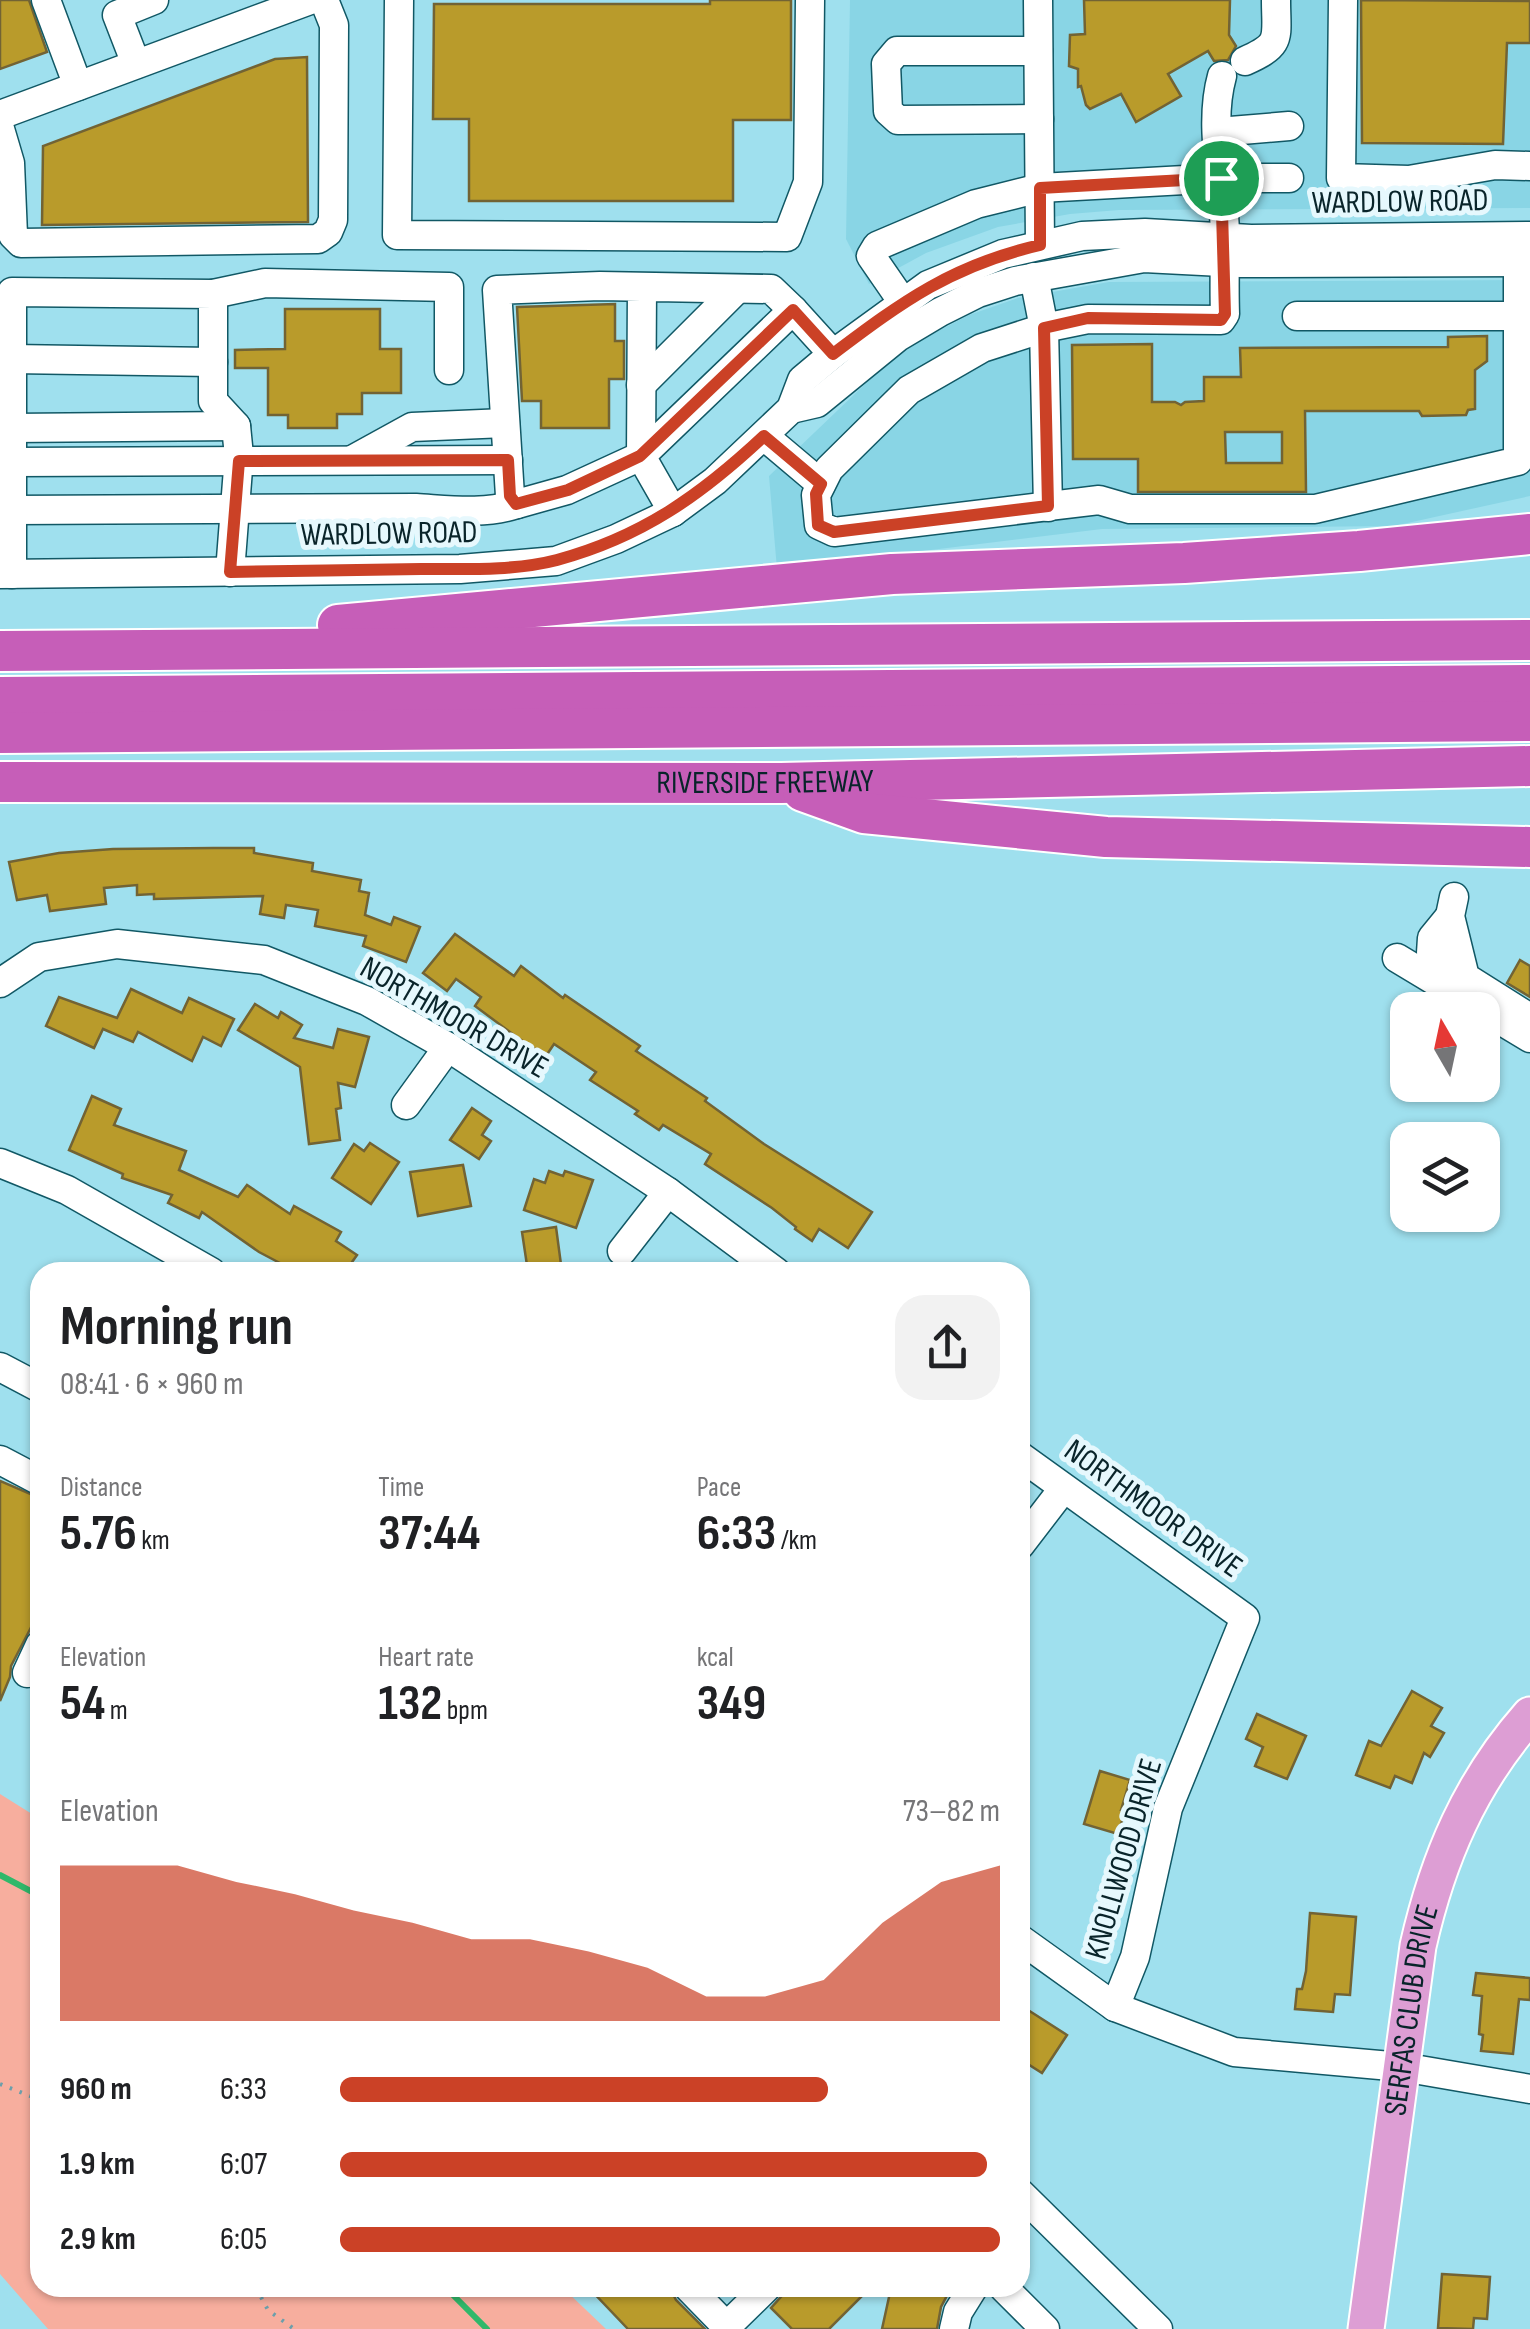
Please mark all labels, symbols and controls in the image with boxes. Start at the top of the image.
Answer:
pin [1179,136,1264,221]
icon: arrive [1194,151,1249,206]
street label: WARDLOW ROAD [1311,181,1489,223]
street label: WARDLOW ROAD [300,513,478,555]
street label: RIVERSIDE FREEWAY [656,761,875,803]
street label: NORTHMOOR DRIVE [353,948,555,1088]
north arrow [1390,992,1500,1102]
map controls [1390,992,1500,1232]
button: layers [1390,1122,1500,1232]
text: Morning run [60,1294,293,1361]
button: share [895,1295,1000,1400]
text: 08:41 · 6 × 960 m [60,1365,244,1404]
street label: NORTHMOOR DRIVE [1056,1431,1250,1587]
text: Distance [60,1471,143,1504]
text: Time [378,1471,424,1504]
text: Pace [697,1471,741,1504]
text: 5.76 [60,1504,137,1564]
text: 37:44 [378,1504,480,1564]
text: 6:33 [697,1504,776,1564]
text: km [137,1524,170,1557]
text: /km [776,1524,817,1557]
text: Elevation [60,1641,146,1674]
text: Heart rate [378,1641,474,1674]
text: kcal [697,1641,734,1674]
text: 54 [60,1674,105,1734]
text: 132 [378,1674,442,1734]
text: 349 [697,1674,766,1734]
text: m [105,1694,128,1727]
text: bpm [442,1694,488,1727]
street label: KNOLLWOOD DRIVE [1077,1754,1171,1964]
text: Elevation [60,1792,159,1831]
text: 73–82 m [903,1792,1000,1831]
street label: SERFAS CLUB DRIVE [1376,1900,1447,2118]
text: 960 m [60,2070,132,2109]
text: 6:33 [220,2070,267,2109]
text: 1.9 km [60,2145,135,2184]
text: 6:07 [220,2145,267,2184]
text: 2.9 km [60,2220,136,2259]
text: 6:05 [220,2220,267,2259]

